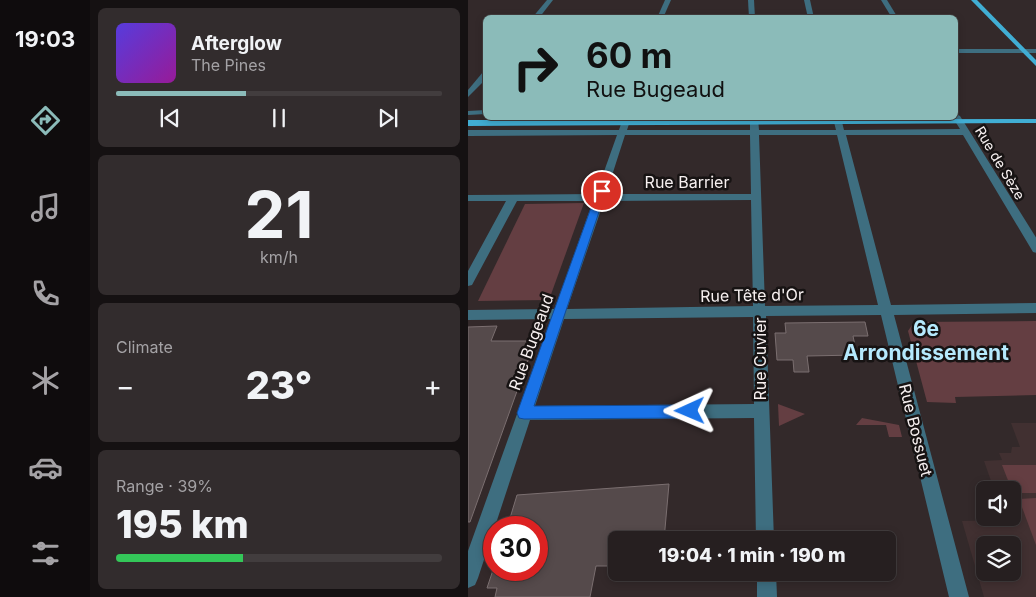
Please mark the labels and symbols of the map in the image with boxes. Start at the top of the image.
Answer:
street label: Rue de Sèze [972,123,1029,203]
pin [581,170,623,212]
street label: Rue Barrier [645,172,729,192]
street label: Rue Tête d'Or [700,284,804,306]
street label: Rue Bugeaud [504,291,558,393]
district label: 6e Arrondissement [843,316,1009,365]
street label: Rue Cuvier [750,318,770,400]
street label: Rue Bossuet [895,382,937,478]
position arrow [663,384,715,436]
speed limit sign: 30 [483,516,548,581]

